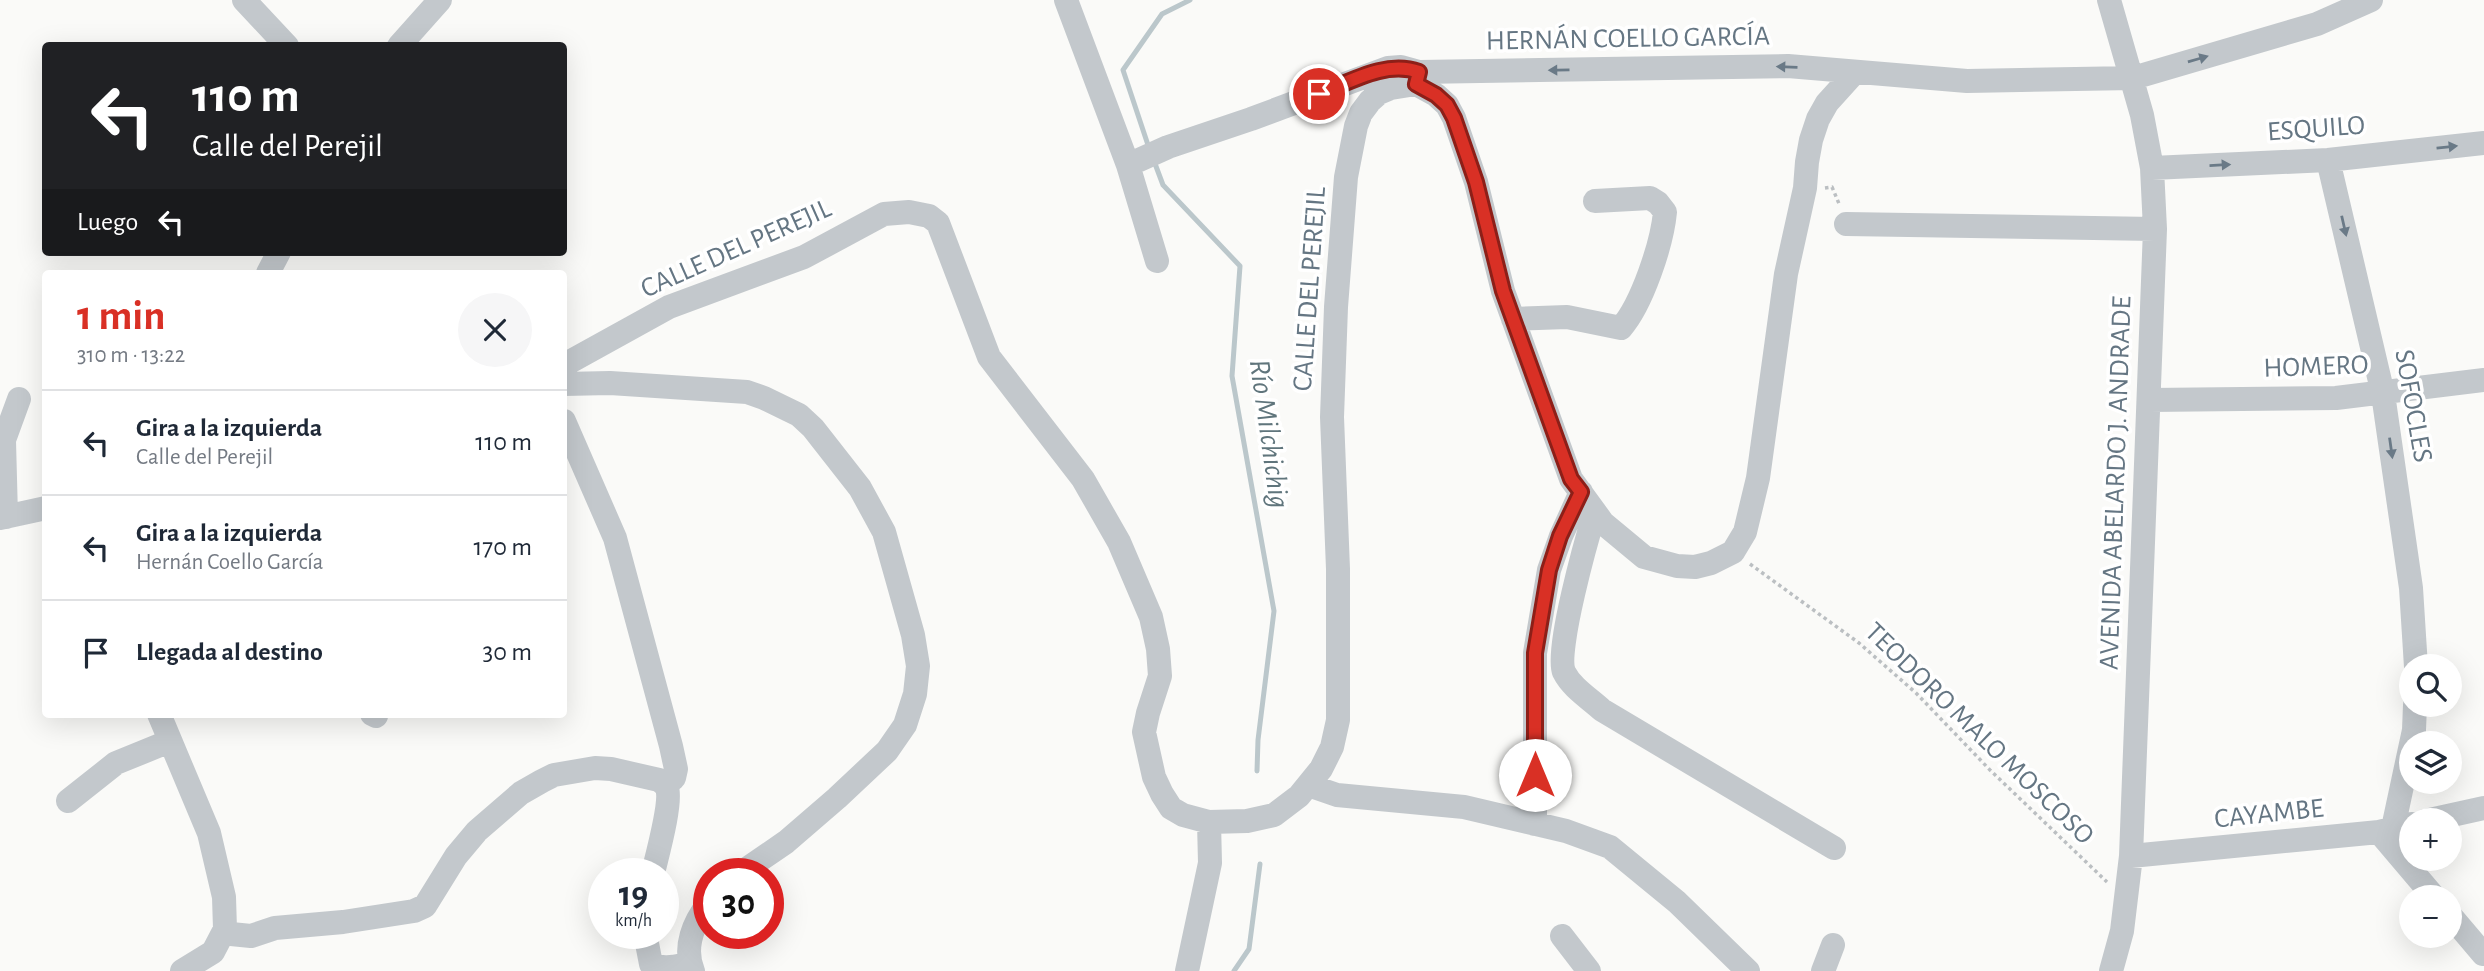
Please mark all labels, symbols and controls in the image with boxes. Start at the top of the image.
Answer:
street label: HERNÁN COELLO GARCÍA [1486,20,1770,55]
one-way arrow [2188,53,2209,63]
one-way arrow [1775,61,1797,73]
pin [1289,64,1349,124]
one-way arrow [1548,64,1570,76]
icon: left [77,70,168,161]
text: 110 m [192,72,300,121]
icon: arrive [1300,75,1338,113]
street label: ESQUILO [2266,112,2366,146]
text: Calle del Perejil [192,130,383,162]
one-way arrow [2436,141,2458,152]
one-way arrow [2209,159,2231,170]
street label: CALLE DEL PEREJIL [1289,185,1331,392]
street label: CALLE DEL PEREJIL [637,194,836,303]
icon: left [152,203,190,241]
text: Luego [77,209,138,235]
one-way arrow [2339,215,2350,237]
button: close [458,293,532,367]
text: 1 min [77,295,166,337]
street label: AVENIDA ABELARDO J. ANDRADE [2095,296,2137,670]
text: 310 m · 13:22 [77,344,185,367]
street label: SOFOCLES [2389,348,2437,464]
street label: HOMERO [2263,351,2369,383]
water label: Río Milchichig [1244,357,1294,511]
text: Gira a la izquierda [136,415,322,441]
icon: left [77,424,115,462]
text: 110 m [475,429,532,455]
one-way arrow [2386,438,2397,460]
text: Calle del Perejil [136,446,273,469]
text: Gira a la izquierda [136,520,322,546]
icon: left [77,529,115,567]
text: 170 m [473,534,532,560]
text: Hernán Coello García [136,551,324,574]
street label: TEODORO MALO MOSCOSO [1859,618,2099,850]
icon: arrive [77,634,115,672]
text: Llegada al destino [136,639,323,665]
text: 30 m [482,639,532,665]
map controls [2399,654,2462,948]
button: search [2399,654,2462,717]
button: layers [2399,731,2462,794]
position arrow [1498,738,1572,812]
street label: CAYAMBE [2213,794,2325,834]
button: + [2399,808,2462,871]
speed limit sign: 30 [693,858,784,949]
text: 19 [619,877,648,912]
button: − [2399,885,2462,948]
text: km/h [615,912,652,930]

